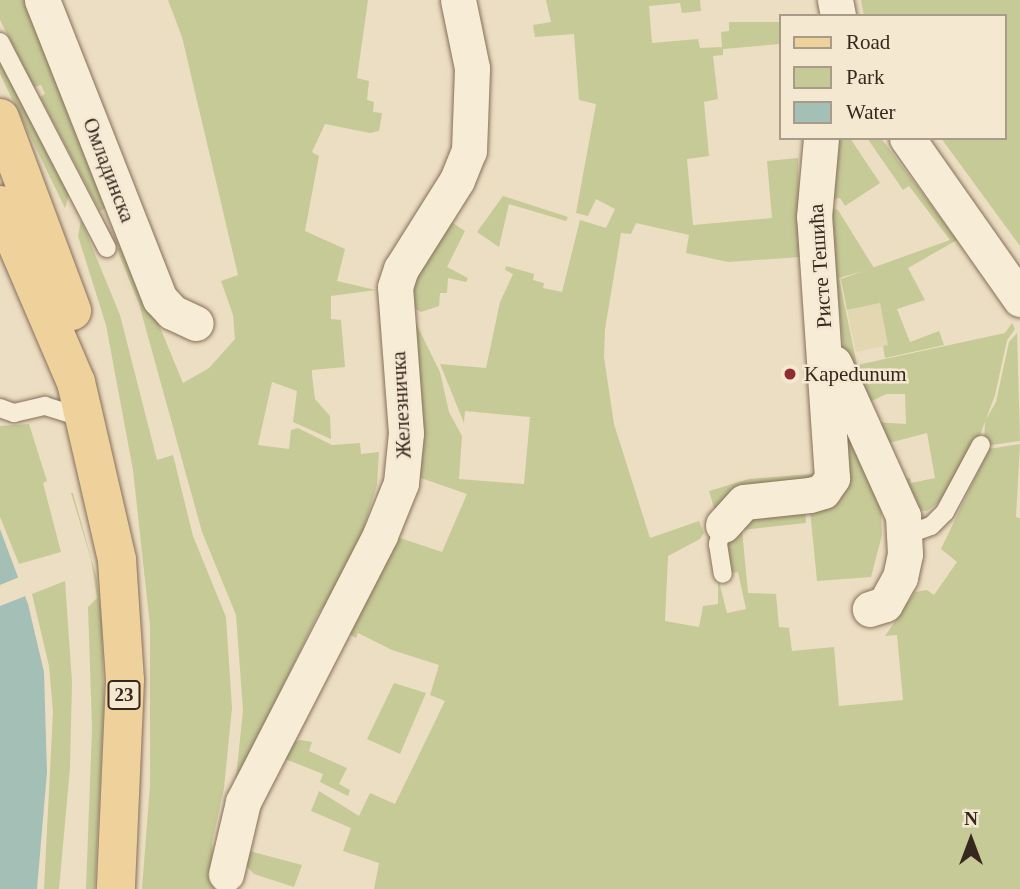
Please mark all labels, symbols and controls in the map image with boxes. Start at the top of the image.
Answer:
legend [778,14,1006,140]
text: Road [846,30,890,54]
text: Park [846,65,885,89]
text: Water [846,100,896,124]
street label: Омладинска [78,114,140,226]
street label: Ристе Тешића [803,203,837,329]
street label: Железничка [386,351,416,459]
place label: Kapedunum [804,361,907,387]
marker: Kapedunum [782,366,798,382]
road number: 23 [106,680,142,710]
north arrow [936,805,1006,875]
text: N [964,808,978,829]

